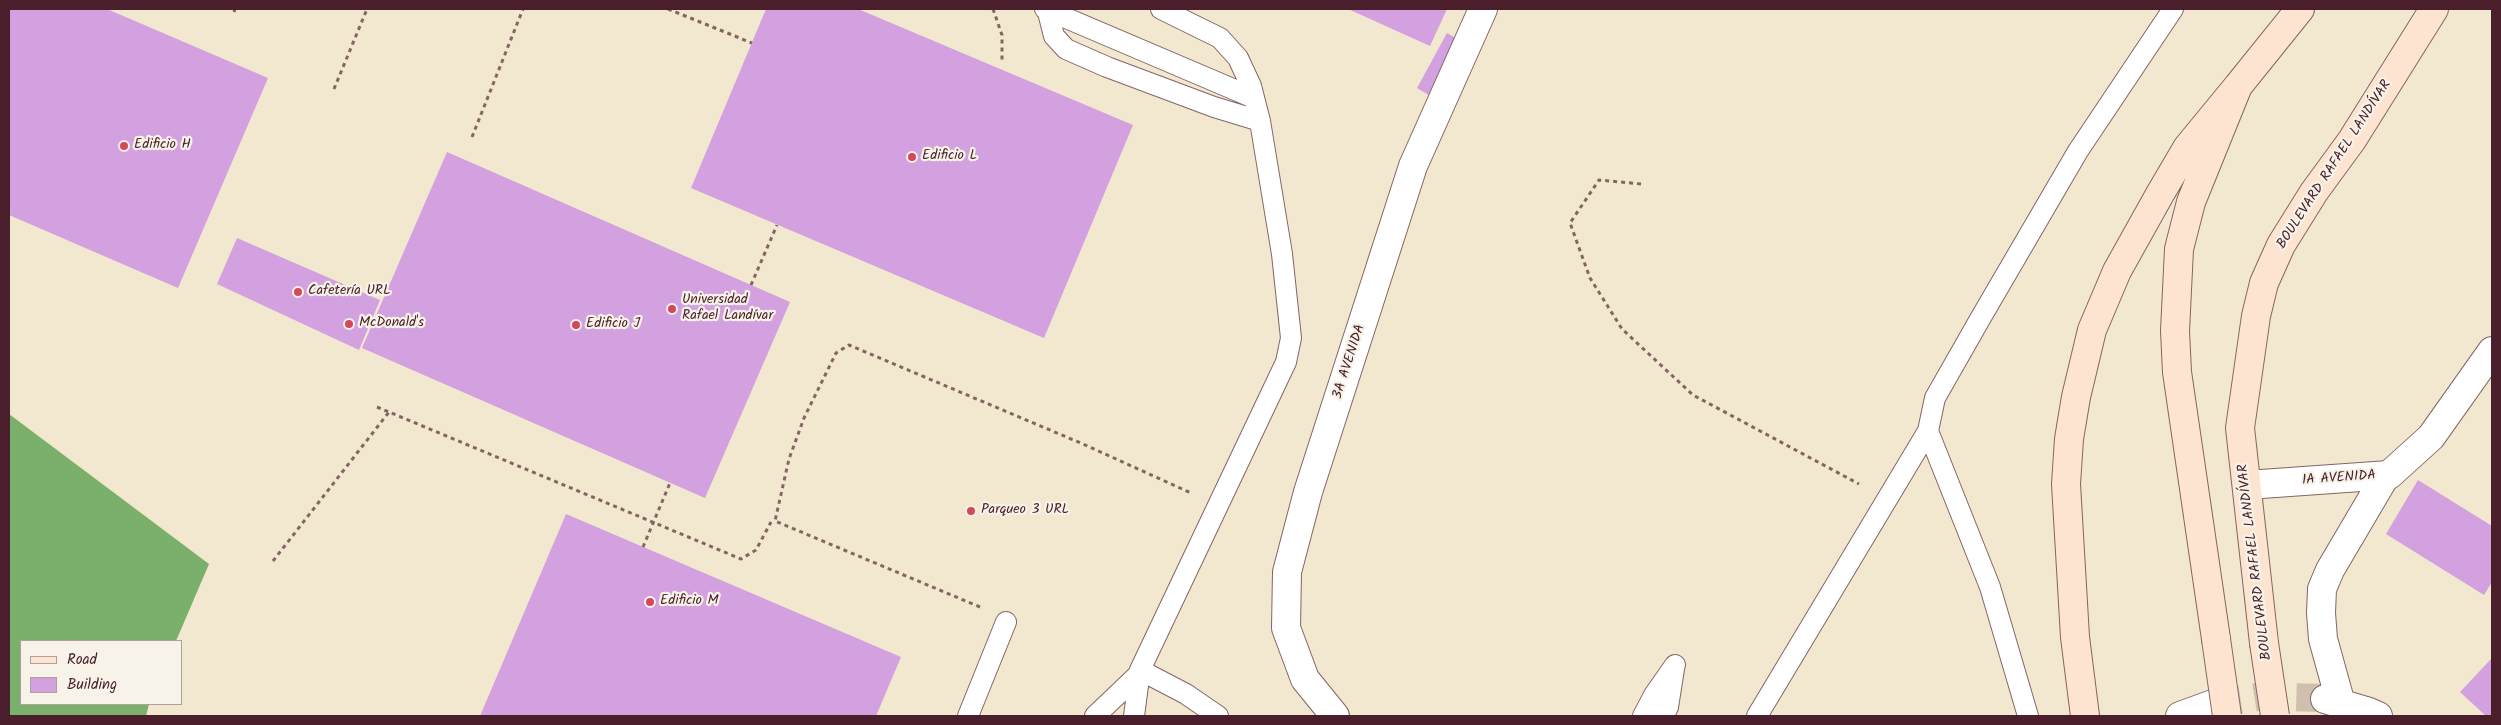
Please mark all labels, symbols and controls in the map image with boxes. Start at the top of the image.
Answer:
street label: BOULEVARD RAFAEL LANDÍVAR [2274,78,2396,252]
place label: Edificio H [134,138,191,154]
marker: Edificio H [118,140,130,152]
place label: Edificio L [922,149,977,165]
marker: Edificio L [906,151,918,163]
place label: Cafetería URL [308,284,391,300]
marker: Cafetería URL [292,286,304,298]
place label: Universidad Rafael Landívar [682,293,773,326]
marker: Universidad Rafael Landívar [666,303,678,315]
place label: McDonald's [359,316,424,332]
place label: Edificio J [586,317,640,333]
marker: McDonald's [343,318,355,330]
marker: Edificio J [570,319,582,331]
street label: 3A AVENIDA [1330,322,1370,402]
street label: BOULEVARD RAFAEL LANDÍVAR [2236,463,2276,661]
street label: 1A AVENIDA [2301,468,2377,490]
place label: Parqueo 3 URL [981,503,1069,519]
marker: Parqueo 3 URL [965,505,977,517]
place label: Edificio M [660,594,718,610]
marker: Edificio M [644,596,656,608]
legend [20,640,182,705]
text: Road [67,648,97,672]
text: Building [67,673,117,697]

